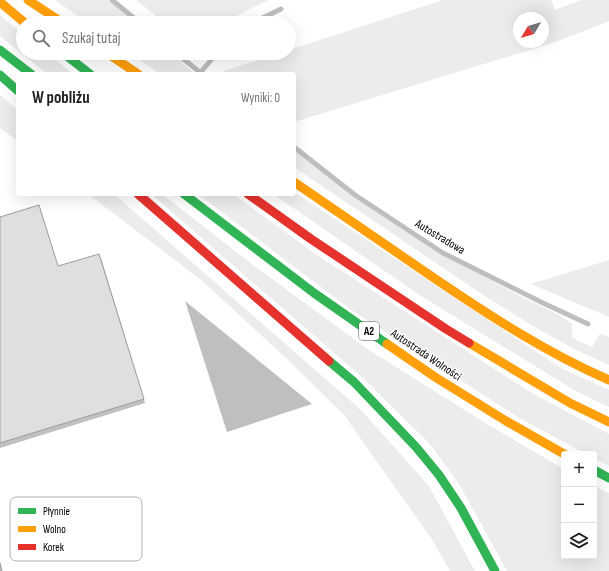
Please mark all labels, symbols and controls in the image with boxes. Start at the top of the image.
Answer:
north arrow [513,12,549,48]
search box [16,16,296,60]
icon: search [30,27,52,49]
text: Szukaj tutaj [62,29,120,48]
text: W pobliżu [32,88,90,108]
text: Wyniki: 0 [241,90,280,106]
street label: Autostradowa [411,216,468,258]
road number: A2 [359,322,379,340]
street label: Autostrada Wolności [387,325,464,384]
map controls [561,451,597,559]
button: + [561,451,597,487]
button: − [561,487,597,523]
legend [10,497,142,561]
text: Płynnie [43,505,70,518]
text: Wolno [43,523,66,536]
button: layers [561,523,597,559]
text: Korek [43,541,65,554]

